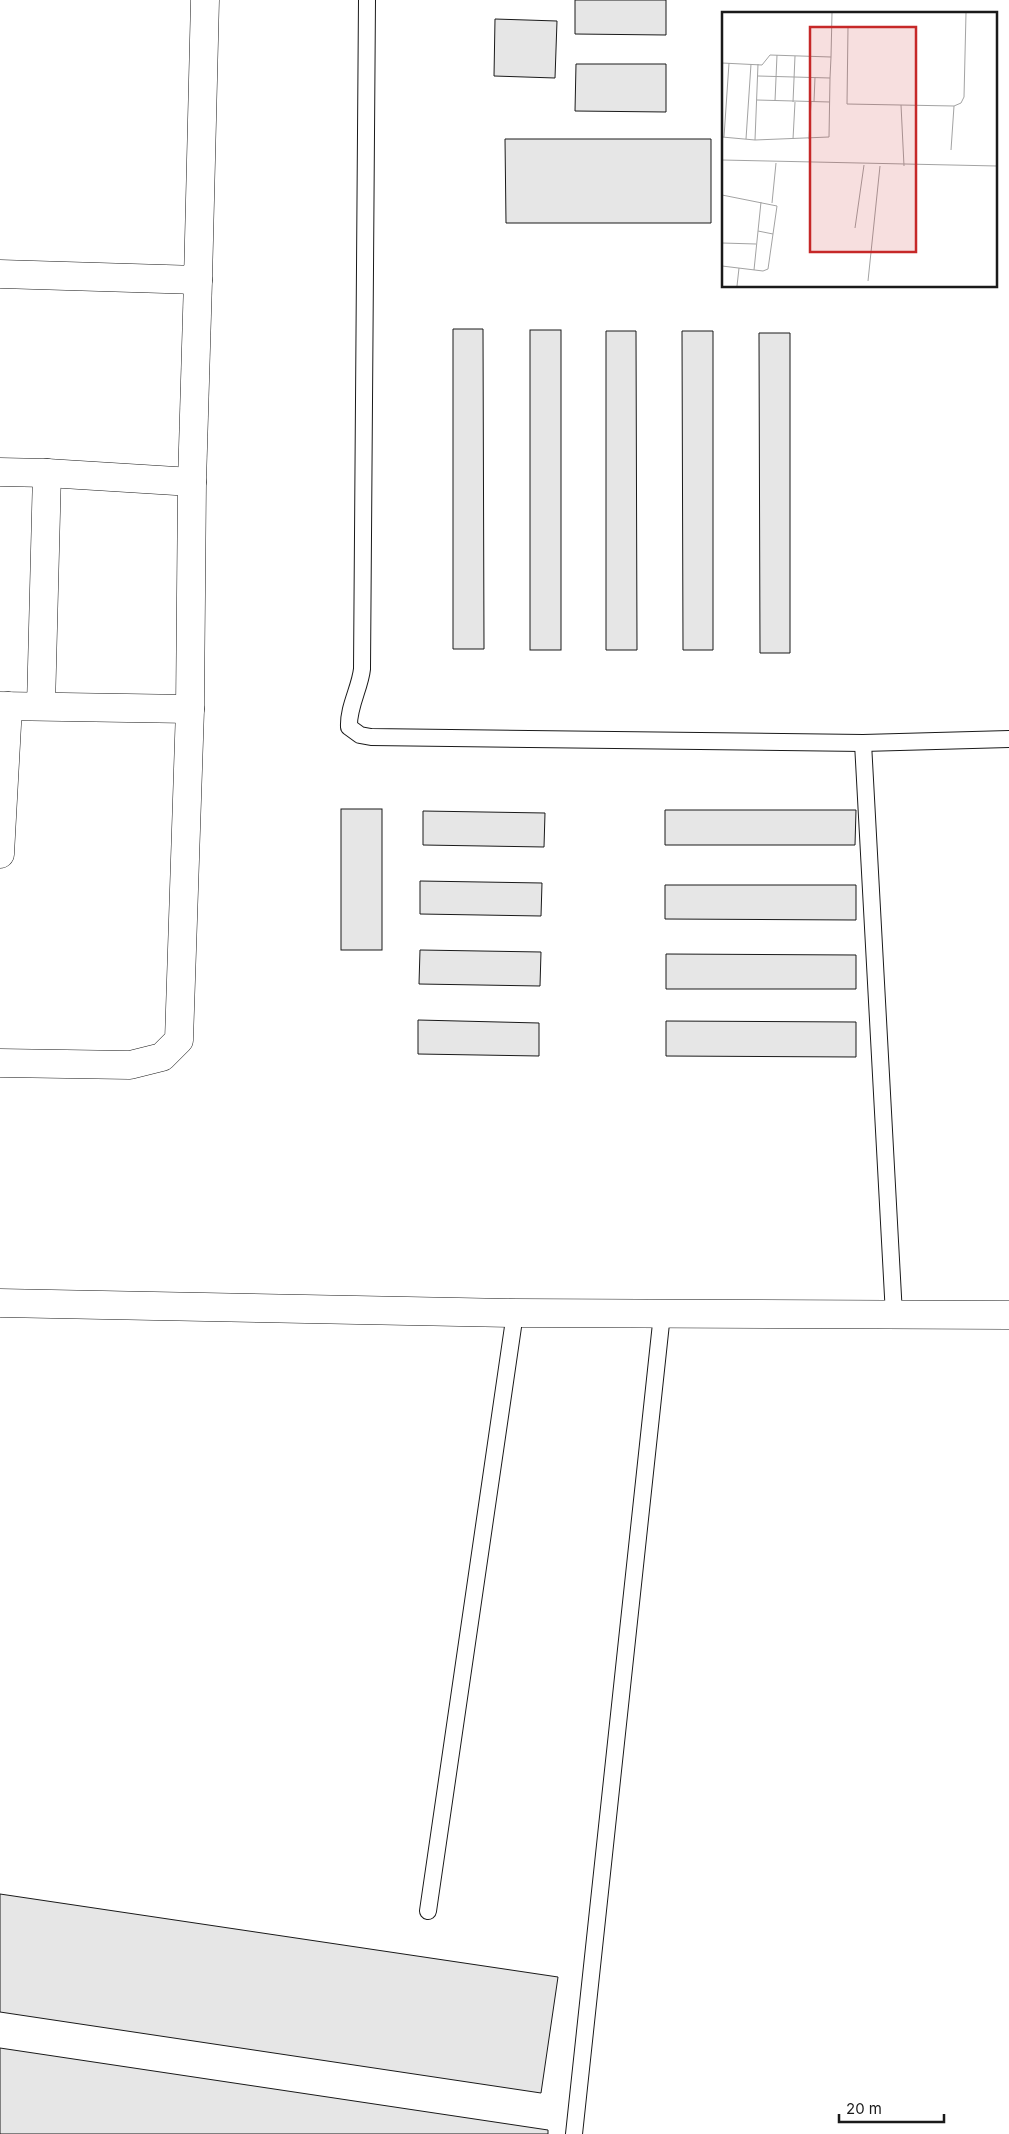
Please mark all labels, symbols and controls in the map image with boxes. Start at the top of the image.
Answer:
inset map [722,12,996,288]
scale bar [839,2092,944,2124]
text: 20 m [846,2099,882,2118]

